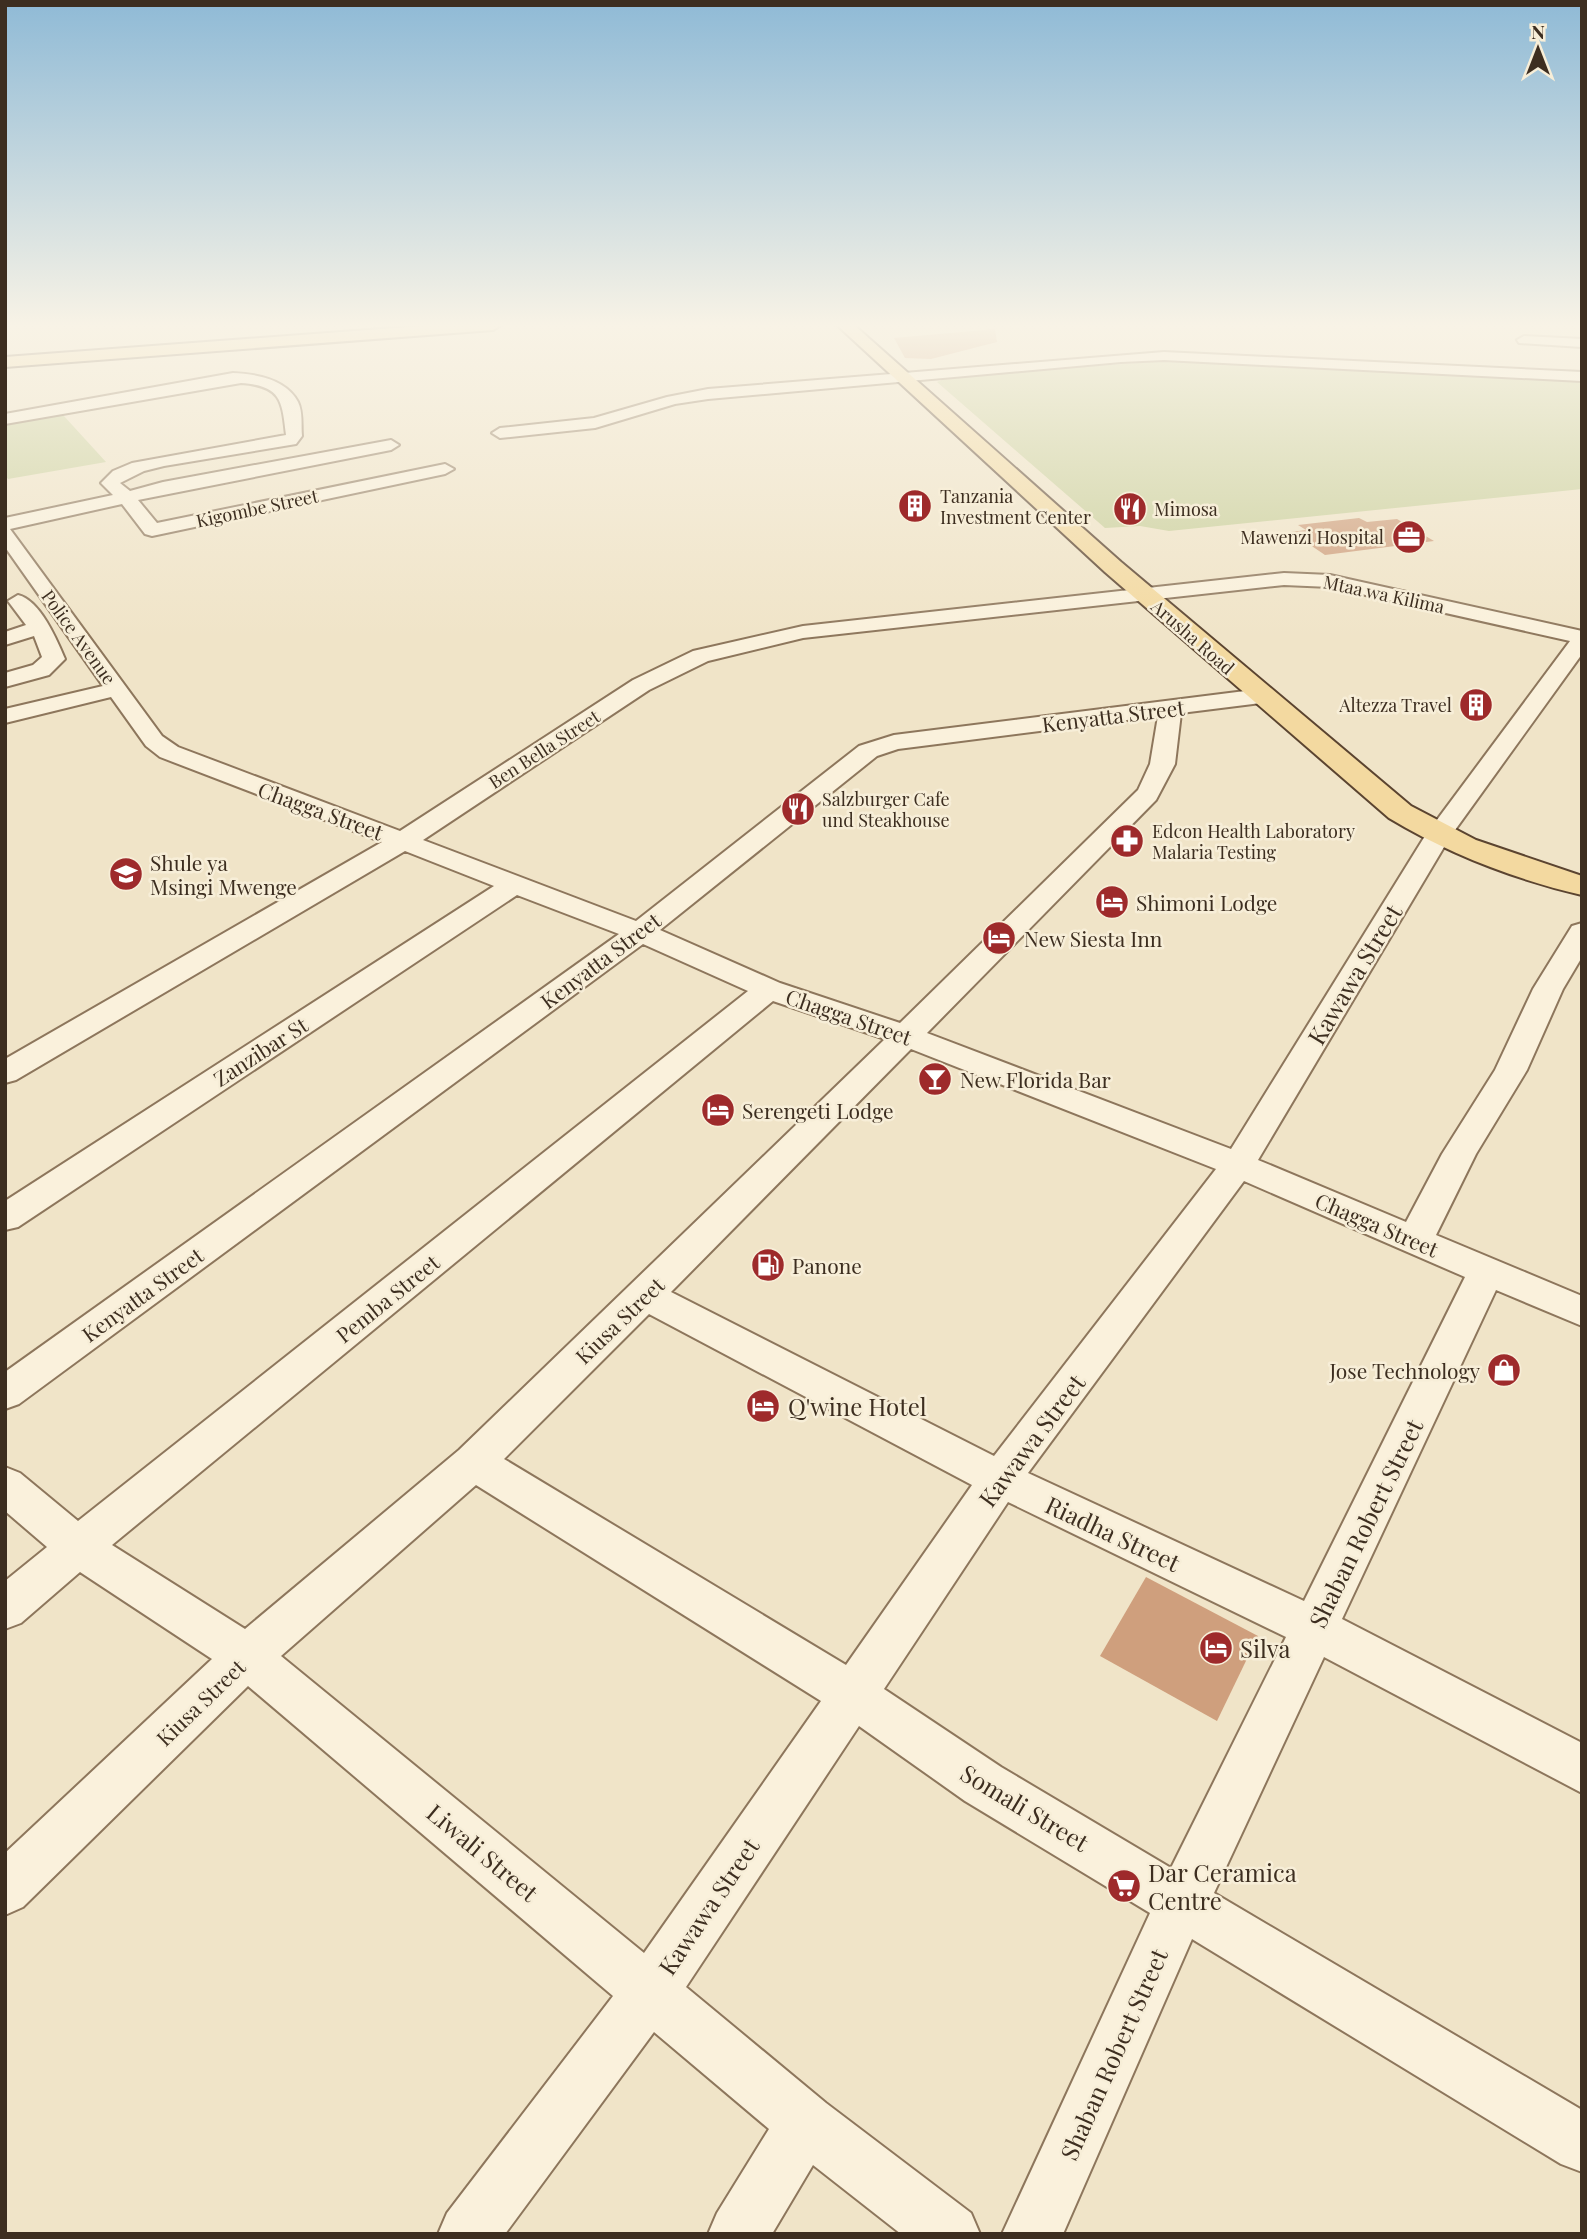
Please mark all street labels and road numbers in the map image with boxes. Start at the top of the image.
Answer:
street label: Kigombe Street [194,483,321,533]
street label: Mtaa wa Kilima [1321,569,1447,619]
street label: Police Avenue [36,585,122,689]
street label: Arusha Road [1146,594,1240,680]
street label: Kenyatta Street [1040,692,1186,738]
street label: Ben Bella Street [484,704,605,794]
street label: Chagga Street [255,774,388,846]
street label: Kawawa Street [1300,898,1409,1050]
street label: Kenyatta Street [534,905,666,1014]
street label: Chagga Street [782,981,916,1051]
street label: Zanzibar St [208,1010,313,1092]
street label: Chagga Street [1311,1186,1443,1263]
street label: Kenyatta Street [76,1240,209,1347]
street label: Pemba Street [330,1247,445,1348]
street label: Kiusa Street [569,1270,670,1369]
street label: Kawawa Street [971,1367,1092,1513]
street label: Shaban Robert Street [1301,1413,1430,1633]
street label: Riadha Street [1041,1488,1186,1578]
street label: Kiusa Street [150,1652,251,1751]
street label: Somali Street [955,1756,1095,1858]
street label: Liwali Street [421,1796,546,1908]
street label: Kawawa Street [651,1831,766,1980]
street label: Shaban Robert Street [1052,1943,1174,2165]

